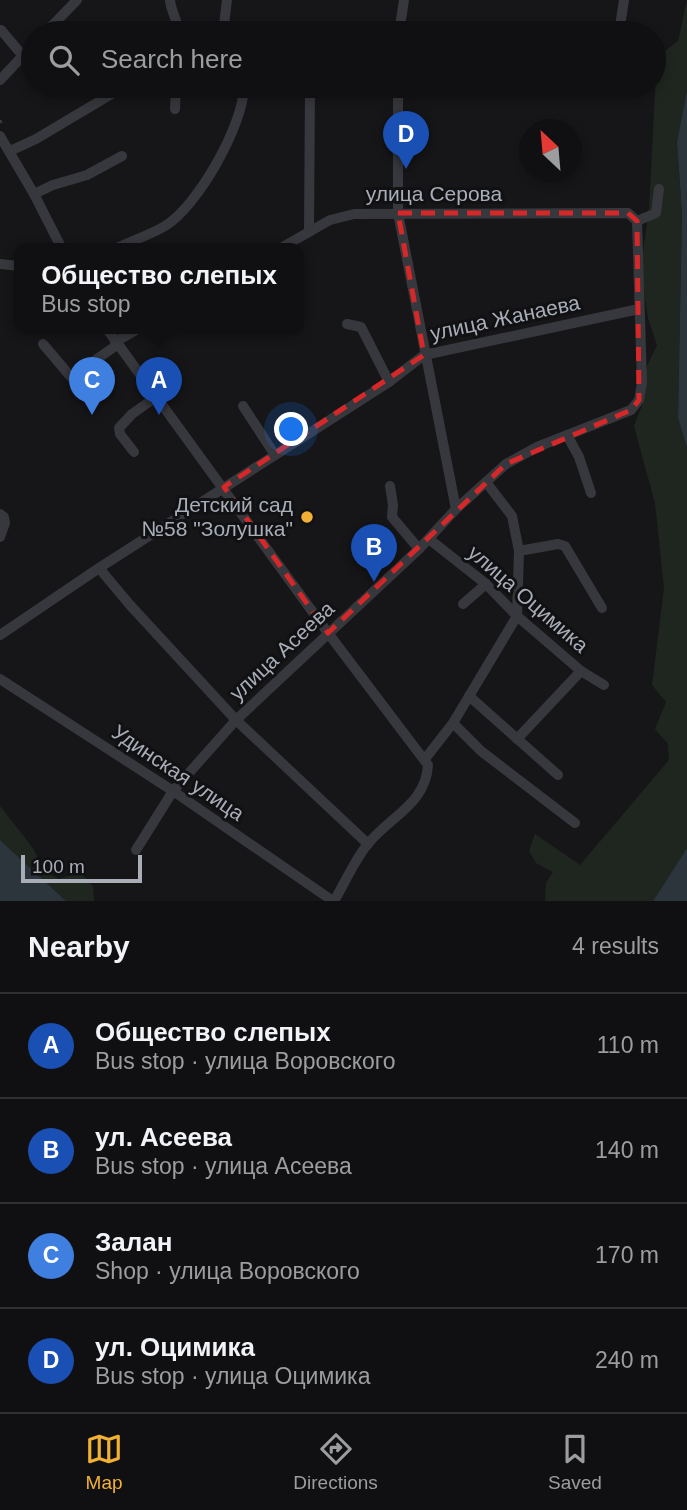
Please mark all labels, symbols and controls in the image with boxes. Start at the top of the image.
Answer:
search box [21,21,666,98]
icon: search [45,41,83,79]
text: Search here [101,44,243,74]
pin: D [383,111,429,169]
north arrow [519,119,582,182]
street label: улица Серова [366,182,503,205]
popup [14,243,304,334]
text: Общество слепых [41,260,277,290]
street label: улица Жанаева [428,290,582,345]
text: Bus stop [41,291,131,317]
pin: C [69,357,115,415]
pin: A [136,357,182,415]
your location [274,412,308,446]
place label: Детский сад №58 "Золушка" [142,493,293,540]
marker: Детский сад №58 "Золушка" [299,509,315,525]
pin: B [351,524,397,582]
street label: улица Оцимика [464,540,593,657]
street label: улица Асеева [225,596,339,705]
street label: Удинская улица [108,720,249,825]
scale bar [21,852,142,884]
text: 100 m [32,856,85,877]
text: Nearby [28,930,130,963]
text: 4 results [572,933,659,959]
text: Общество слепых [95,1017,331,1047]
text: A [43,1032,59,1058]
text: 110 m [597,1032,659,1058]
text: Bus stop · улица Воровского [95,1048,396,1074]
text: ул. Асеева [95,1122,232,1152]
text: B [43,1137,59,1163]
text: 140 m [595,1137,659,1163]
text: Bus stop · улица Асеева [95,1153,352,1179]
text: Залан [95,1227,172,1257]
text: C [43,1242,59,1268]
text: 170 m [595,1242,659,1268]
text: Shop · улица Воровского [95,1258,360,1284]
text: ул. Оцимика [95,1332,255,1362]
text: D [43,1347,59,1373]
text: 240 m [595,1347,659,1373]
text: Bus stop · улица Оцимика [95,1363,370,1389]
tab: Map [85,1430,123,1494]
tab: Directions [293,1430,378,1494]
tab: Saved [548,1430,602,1494]

